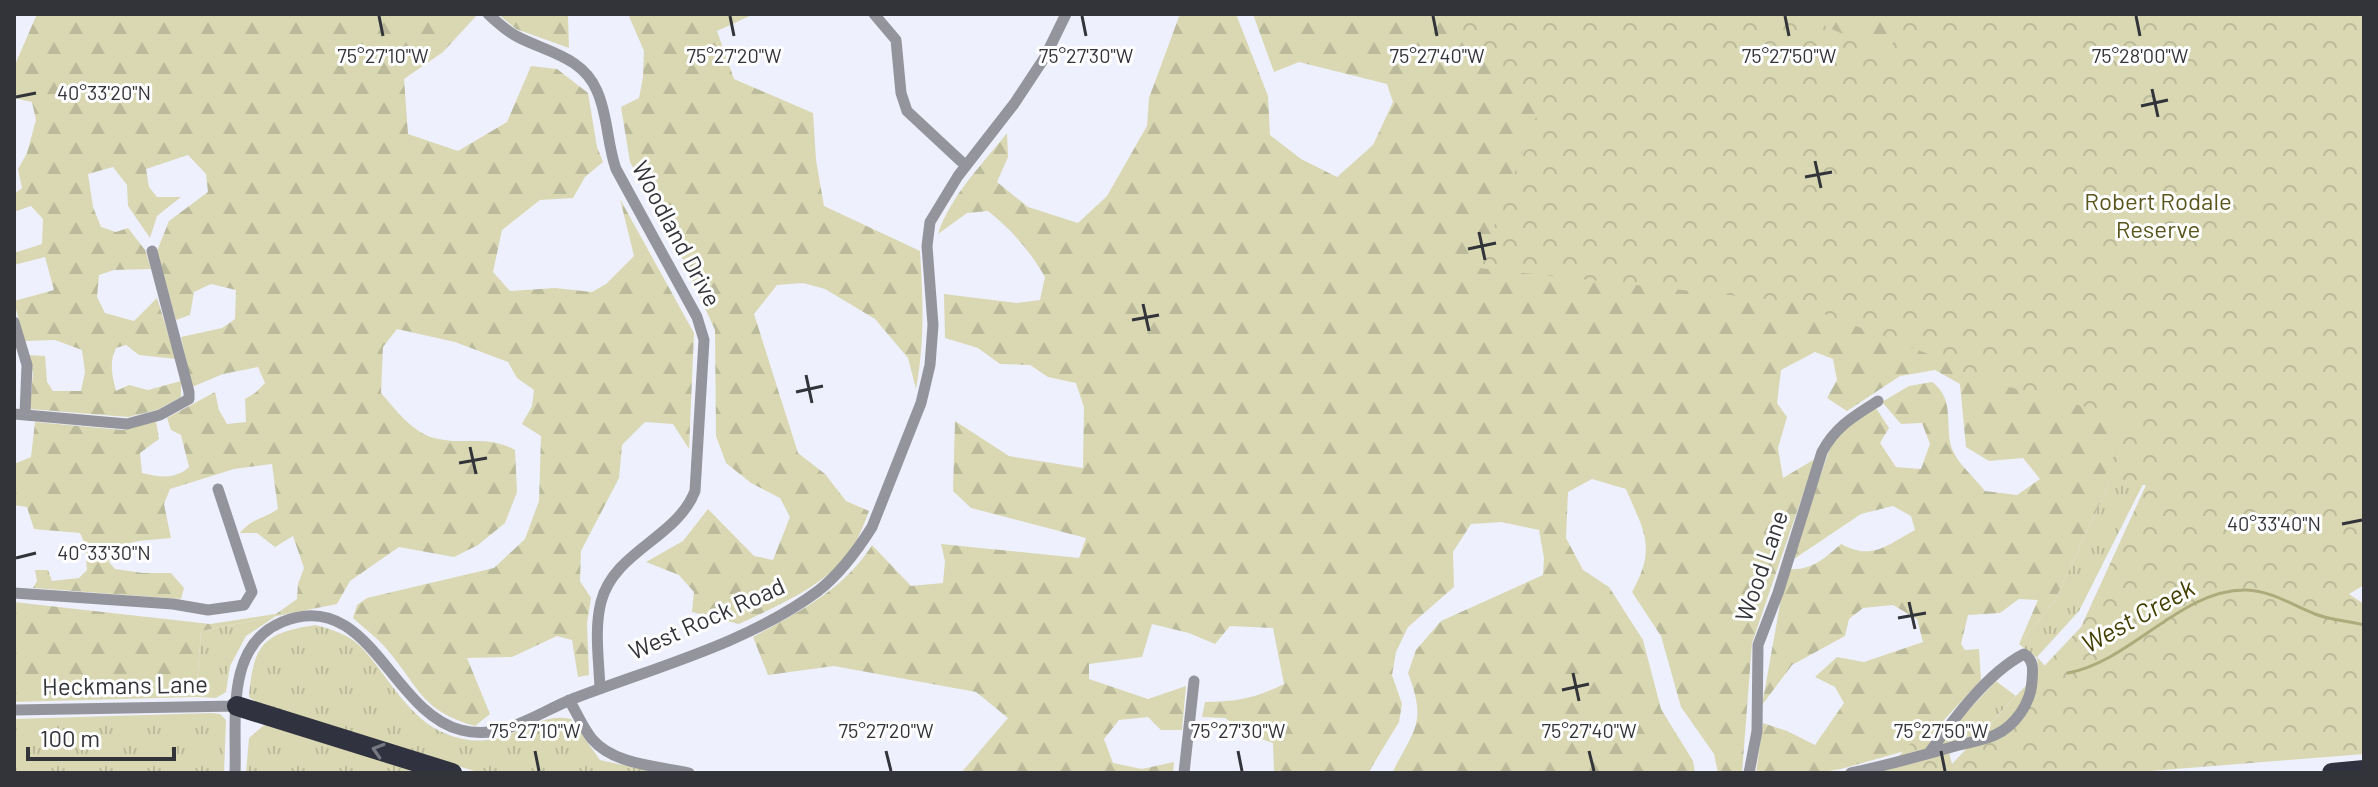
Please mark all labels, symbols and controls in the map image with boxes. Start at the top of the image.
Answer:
text: 75°27'10"W [337,43,429,67]
text: 75°27'20"W [686,43,782,67]
text: 75°27'30"W [1039,43,1134,67]
text: 75°27'40"W [1389,43,1485,67]
text: 75°27'50"W [1742,43,1837,67]
text: 75°28'00"W [2092,43,2189,67]
text: 40°33'20"N [57,80,151,104]
street label: Woodland Drive [627,155,728,311]
park label: Robert Rodale Reserve [2084,186,2232,243]
street label: Wood Lane [1728,506,1793,625]
text: 40°33'40"N [2227,511,2321,535]
text: 40°33'30"N [57,540,151,564]
street label: West Rock Road [624,570,789,665]
water label: West Creek [2075,571,2199,658]
street label: Heckmans Lane [42,669,208,700]
scale bar [28,711,174,761]
text: 75°27'10"W [489,718,581,742]
text: 75°27'20"W [838,718,934,742]
text: 75°27'30"W [1191,718,1286,742]
text: 75°27'40"W [1541,718,1637,742]
text: 75°27'50"W [1894,718,1989,742]
text: 100 m [40,723,100,752]
one-way arrow [371,743,385,759]

